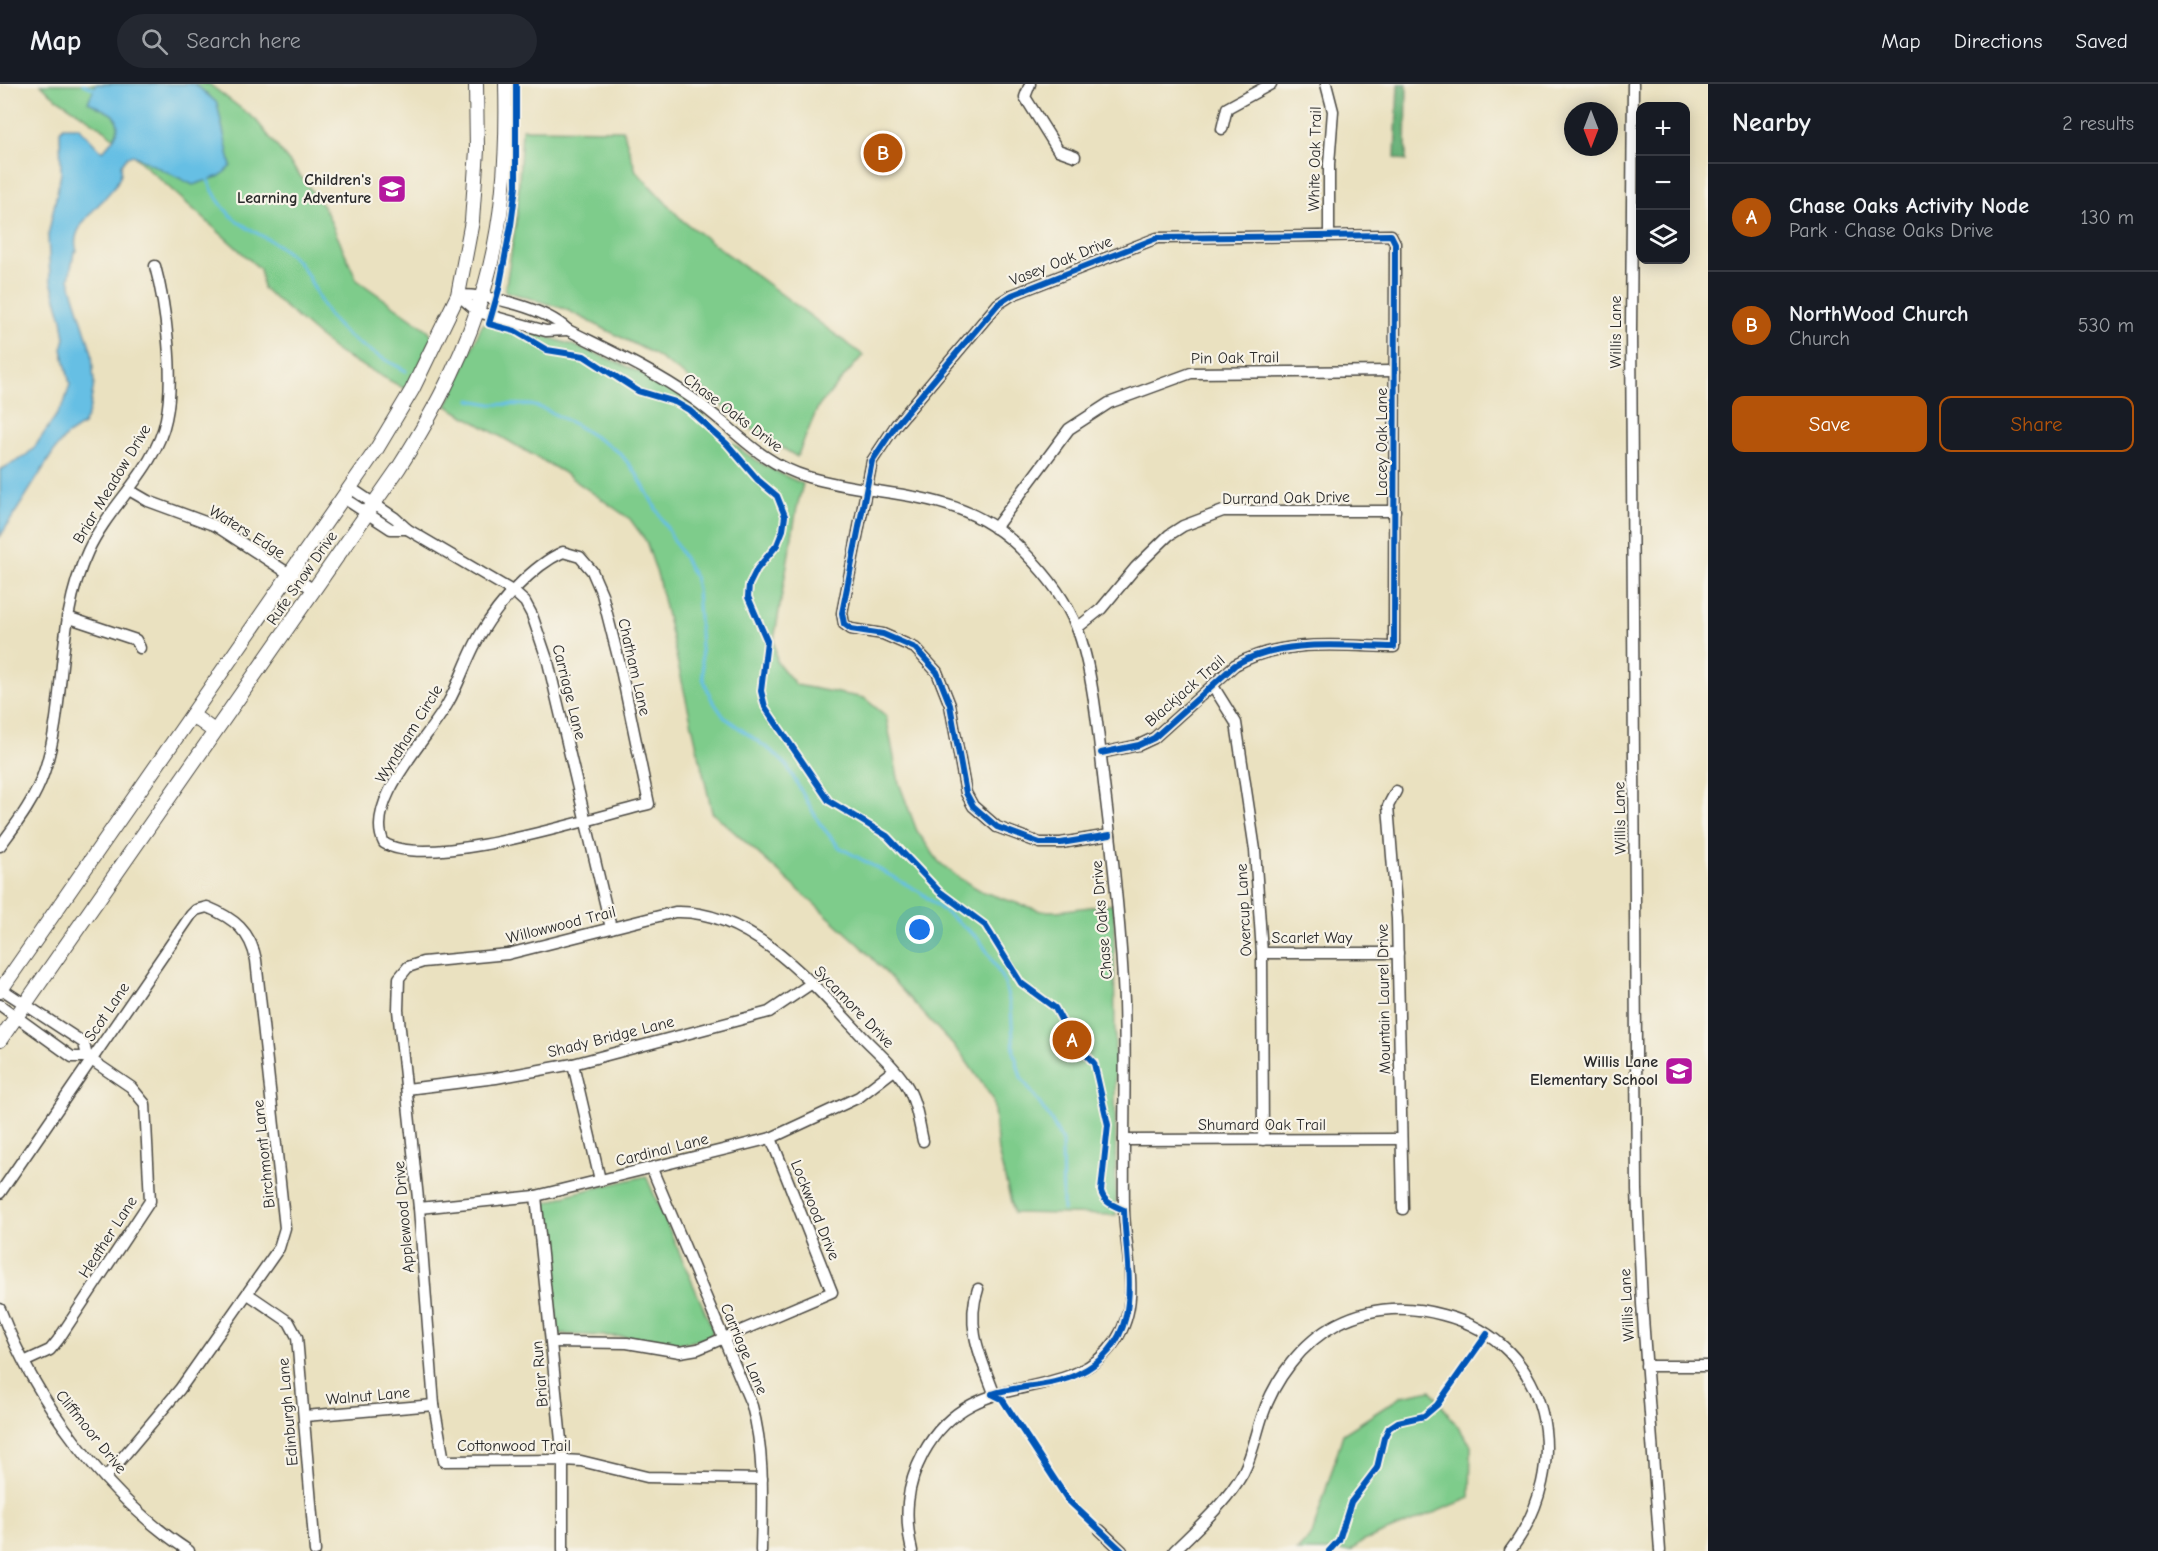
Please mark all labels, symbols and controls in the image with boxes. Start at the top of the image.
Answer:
search box [117,14,537,68]
text: Map [30,25,81,57]
icon: search [138,25,171,58]
text: Search here [186,28,301,54]
text: Map [1881,29,1921,53]
text: Directions [1954,29,2043,53]
text: Saved [2076,29,2128,53]
north arrow [1564,102,1618,156]
map controls [1636,102,1690,264]
button: + [1636,102,1690,156]
street label: White Oak Trail [1305,106,1325,212]
text: Nearby [1732,108,1811,138]
text: 2 results [2062,112,2134,135]
pin: B [864,130,902,176]
button: − [1636,156,1690,210]
place label: Children's Learning Adventure [237,171,371,207]
school or university icon: Children's Learning Adventure [376,173,408,205]
text: Chase Oaks Activity Node [1789,193,2029,219]
text: A [1746,206,1757,229]
text: 130 m [2081,206,2134,229]
button: layers [1636,210,1690,264]
text: Park · Chase Oaks Drive [1789,219,1993,242]
street label: Vasey Oak Drive [1007,232,1115,290]
street label: Willis Lane [1607,296,1625,369]
text: NorthWood Church [1789,301,1969,327]
text: B [1745,314,1758,337]
text: 530 m [2078,314,2134,337]
text: Church [1789,327,1850,350]
street label: Pin Oak Trail [1191,348,1279,368]
street label: Chase Oaks Drive [680,370,786,456]
street label: Lacey Oak Lane [1373,388,1391,496]
button: Save [1732,396,1927,452]
button: Share [1939,396,2134,452]
street label: Briar Meadow Drive [69,421,155,547]
street label: Durrand Oak Drive [1222,488,1350,508]
street label: Waters Edge [206,502,288,562]
street label: Rufe Snow Drive [263,528,341,628]
street label: Chatham Lane [614,617,654,717]
street label: Carriage Lane [548,643,590,741]
street label: Blackjack Trail [1141,651,1229,731]
street label: Wyndham Circle [372,682,446,786]
street label: Willis Lane [1610,781,1630,855]
street label: Chase Oaks Drive [1088,860,1116,980]
street label: Overcup Lane [1233,863,1255,957]
street label: Willowwood Trail [504,903,618,947]
your location [905,915,934,944]
street label: Mountain Laurel Drive [1374,924,1394,1074]
street label: Scarlet Way [1272,929,1353,947]
street label: Sycamore Drive [810,962,898,1052]
street label: Scot Lane [81,979,133,1045]
street label: Shady Bridge Lane [546,1013,676,1061]
pin: A [1052,1018,1092,1062]
place label: Willis Lane Elementary School [1530,1053,1658,1089]
school or university icon: Willis Lane Elementary School [1663,1055,1695,1087]
street label: Birchmont Lane [249,1099,279,1209]
street label: Shumard Oak Trail [1198,1116,1326,1134]
street label: Cardinal Lane [614,1130,710,1170]
street label: Lockwood Drive [787,1157,843,1263]
street label: Applewood Drive [390,1160,418,1274]
street label: Heather Lane [75,1193,141,1281]
street label: Willis Lane [1616,1268,1638,1342]
street label: Carriage Lane [717,1301,771,1397]
street label: Briar Run [528,1340,552,1408]
street label: Edinburgh Lane [274,1357,302,1467]
street label: Walnut Lane [325,1383,411,1409]
street label: Cliffmoor Drive [52,1387,130,1477]
street label: Cottonwood Trail [457,1437,571,1455]

